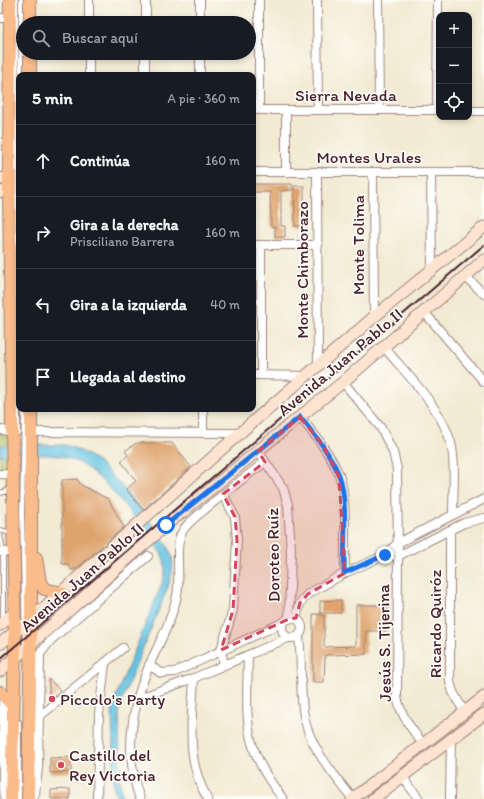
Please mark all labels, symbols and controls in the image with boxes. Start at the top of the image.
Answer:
map controls [436,12,472,120]
button: + [436,12,472,48]
search box [16,16,256,60]
icon: search [30,27,52,49]
text: Buscar aquí [62,29,138,47]
button: − [436,48,472,84]
button: locate [436,84,472,120]
street label: Sierra Nevada [295,85,397,105]
text: 5 min [32,88,72,108]
text: A pie · 360 m [168,91,240,106]
street label: Montes Urales [317,147,422,167]
icon: ahead [32,150,54,172]
text: Continúa [70,152,130,170]
text: 160 m [205,153,240,168]
street label: Monte Tolima [348,195,368,295]
street label: Monte Chimborazo [292,201,312,339]
text: Gira a la derecha [70,216,179,234]
icon: right [32,222,54,244]
text: 160 m [205,225,240,240]
text: Prisciliano Barrera [70,234,174,249]
icon: left [32,294,54,316]
text: Gira a la izquierda [70,296,187,314]
text: 40 m [210,297,240,312]
street label: Avenida Juan Pablo II [274,304,406,420]
icon: arrive [32,366,54,388]
text: Llegada al destino [70,368,186,386]
street label: Doroteo Ruíz [262,508,284,602]
route start [157,516,175,534]
street label: Avenida Juan Pablo II [16,518,148,636]
route end [376,546,394,564]
street label: Ricardo Quiróz [425,570,445,678]
street label: Jesús S. Tijerina [373,584,395,702]
place label: Piccolo's Party [60,689,165,709]
marker: Piccolo's Party [47,694,57,704]
place label: Castillo del Rey Victoria [69,745,156,785]
marker: Castillo del Rey Victoria [56,760,66,770]

